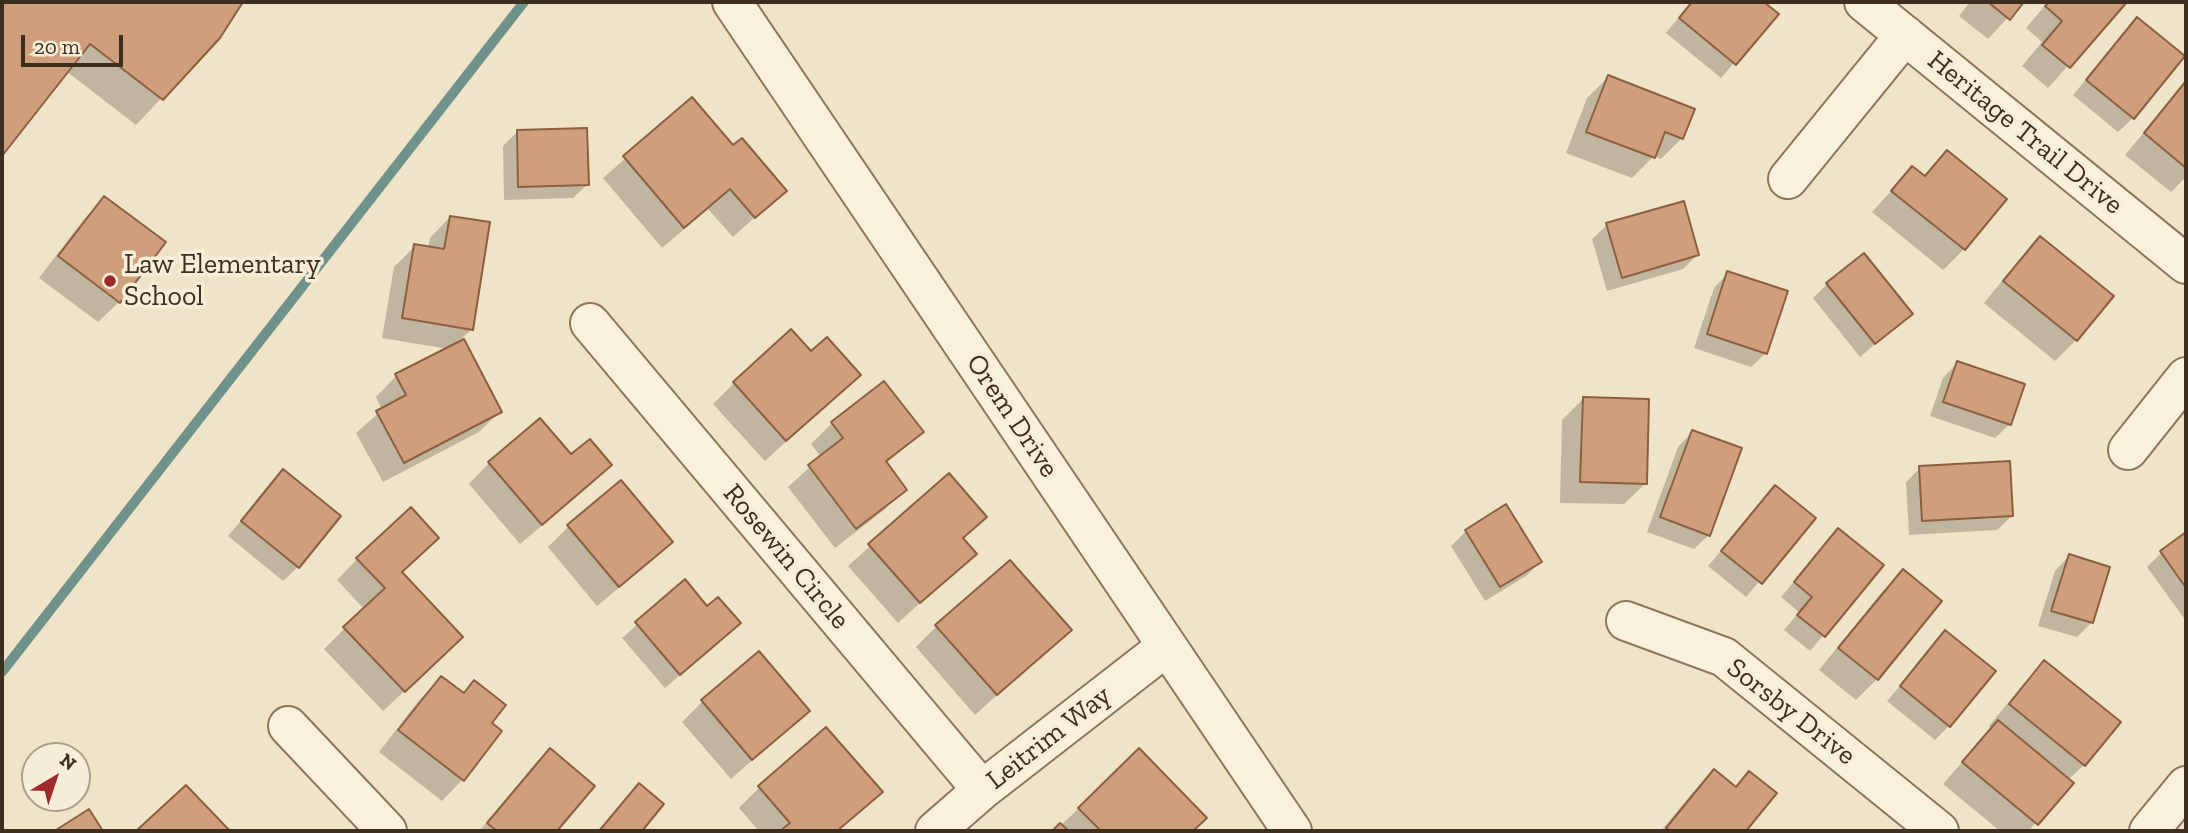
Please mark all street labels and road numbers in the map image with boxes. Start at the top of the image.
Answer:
street label: Heritage Trail Drive [1920,44,2130,222]
street label: Orem Drive [958,348,1066,484]
street label: Rosewin Circle [715,477,857,637]
street label: Sorsby Drive [1720,651,1862,773]
street label: Leitrim Way [980,679,1118,797]

